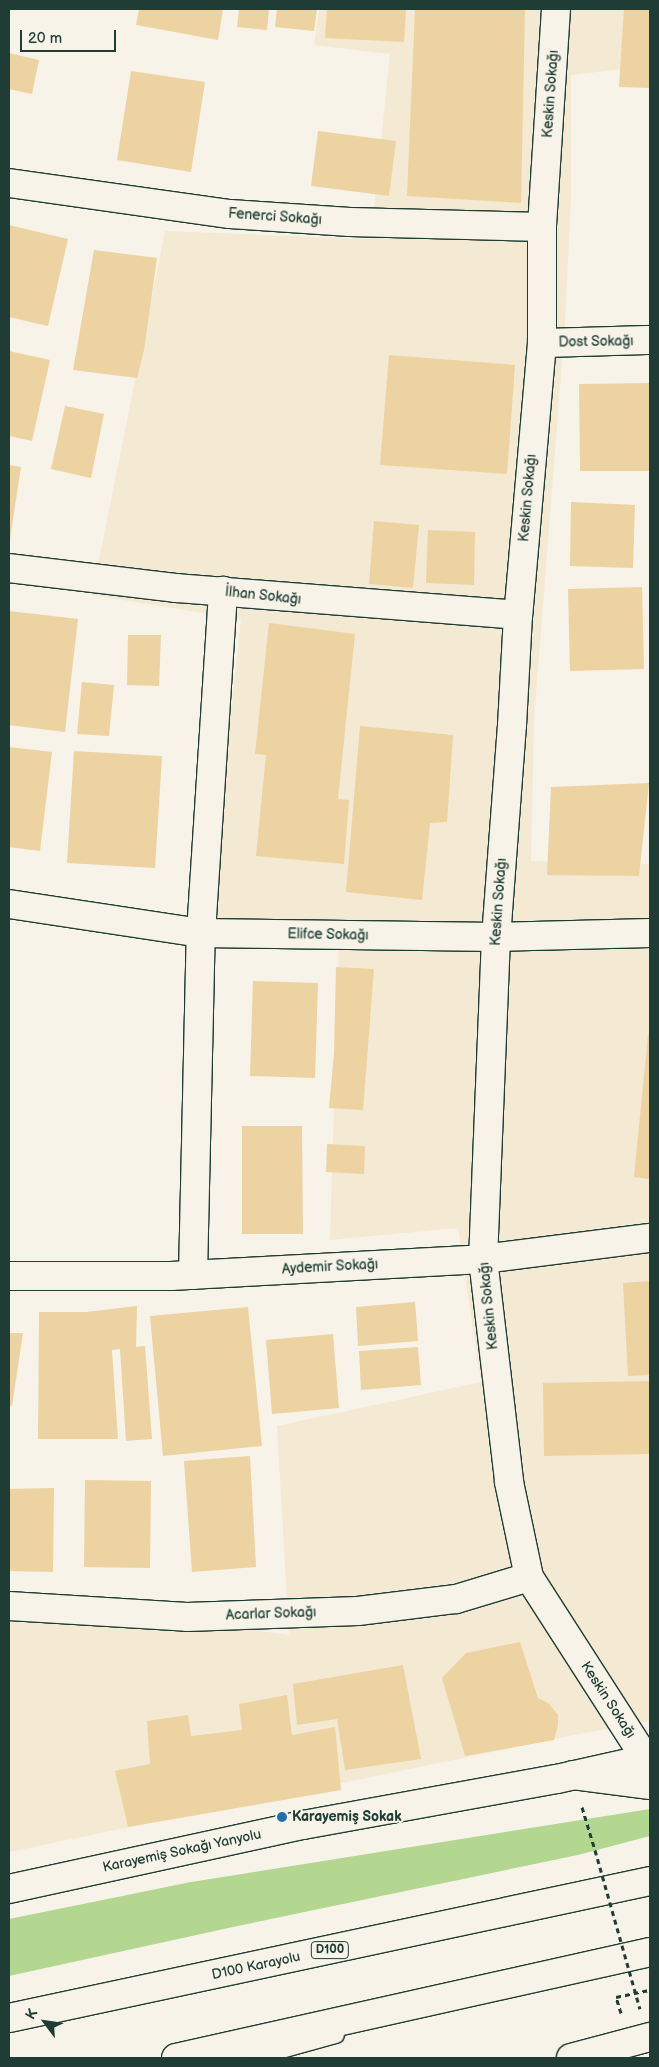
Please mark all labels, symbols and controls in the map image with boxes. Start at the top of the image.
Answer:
scale bar [22,20,119,52]
text: 20 m [28,29,62,48]
street label: Keskin Sokağı [540,49,562,139]
street label: Fenerci Sokağı [227,205,323,229]
street label: Dost Sokağı [558,333,634,351]
street label: Keskin Sokağı [516,453,540,543]
street label: İlhan Sokağı [224,584,302,608]
street label: Keskin Sokağı [488,857,510,947]
street label: Elifce Sokağı [287,926,369,944]
street label: Aydemir Sokağı [281,1256,379,1278]
street label: Keskin Sokağı [476,1261,502,1351]
street label: Acarlar Sokağı [225,1604,317,1624]
street label: Keskin Sokağı [577,1658,639,1742]
place label: Karayemiş Sokak [292,1809,401,1825]
marker: Karayemiş Sokak [276,1811,288,1823]
street label: Karayemiş Sokağı Yanyolu [101,1826,263,1876]
road number: D100 [310,1940,350,1960]
street label: D100 Karayolu [210,1948,302,1984]
north arrow [20,1997,70,2047]
text: K [22,2006,41,2022]

